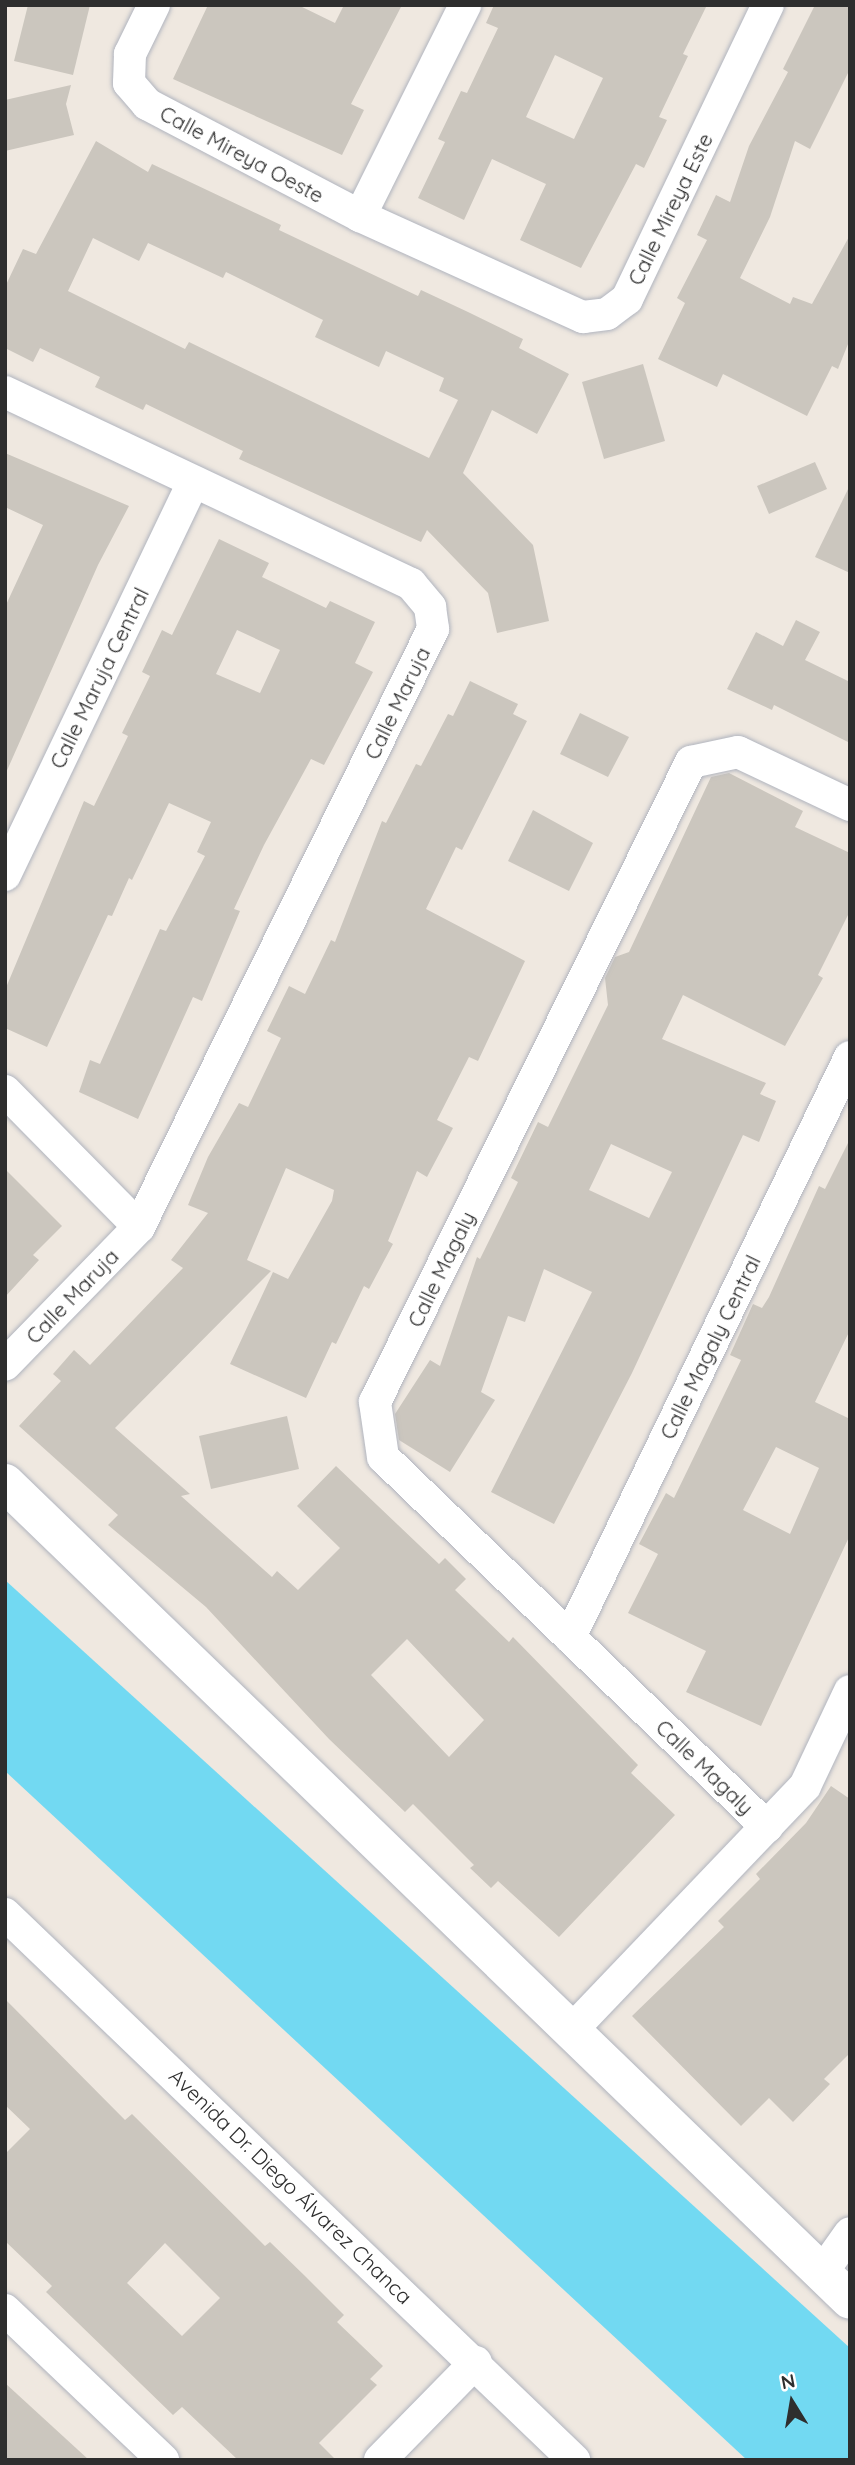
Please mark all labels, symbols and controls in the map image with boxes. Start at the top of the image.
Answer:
street label: Calle Mireya Oeste [156,100,328,208]
street label: Calle Mireya Este [622,129,718,289]
street label: Calle Maruja Central [44,584,154,772]
street label: Calle Maruja [359,643,435,763]
street label: Calle Magaly [402,1207,480,1331]
street label: Calle Maruja [21,1243,123,1349]
street label: Calle Magaly Central [654,1251,766,1443]
street label: Calle Magaly [651,1714,759,1820]
street label: Avenida Dr. Diego Álvarez Chanca [164,2063,418,2309]
north arrow [757,2367,827,2437]
text: N [779,2368,797,2394]

